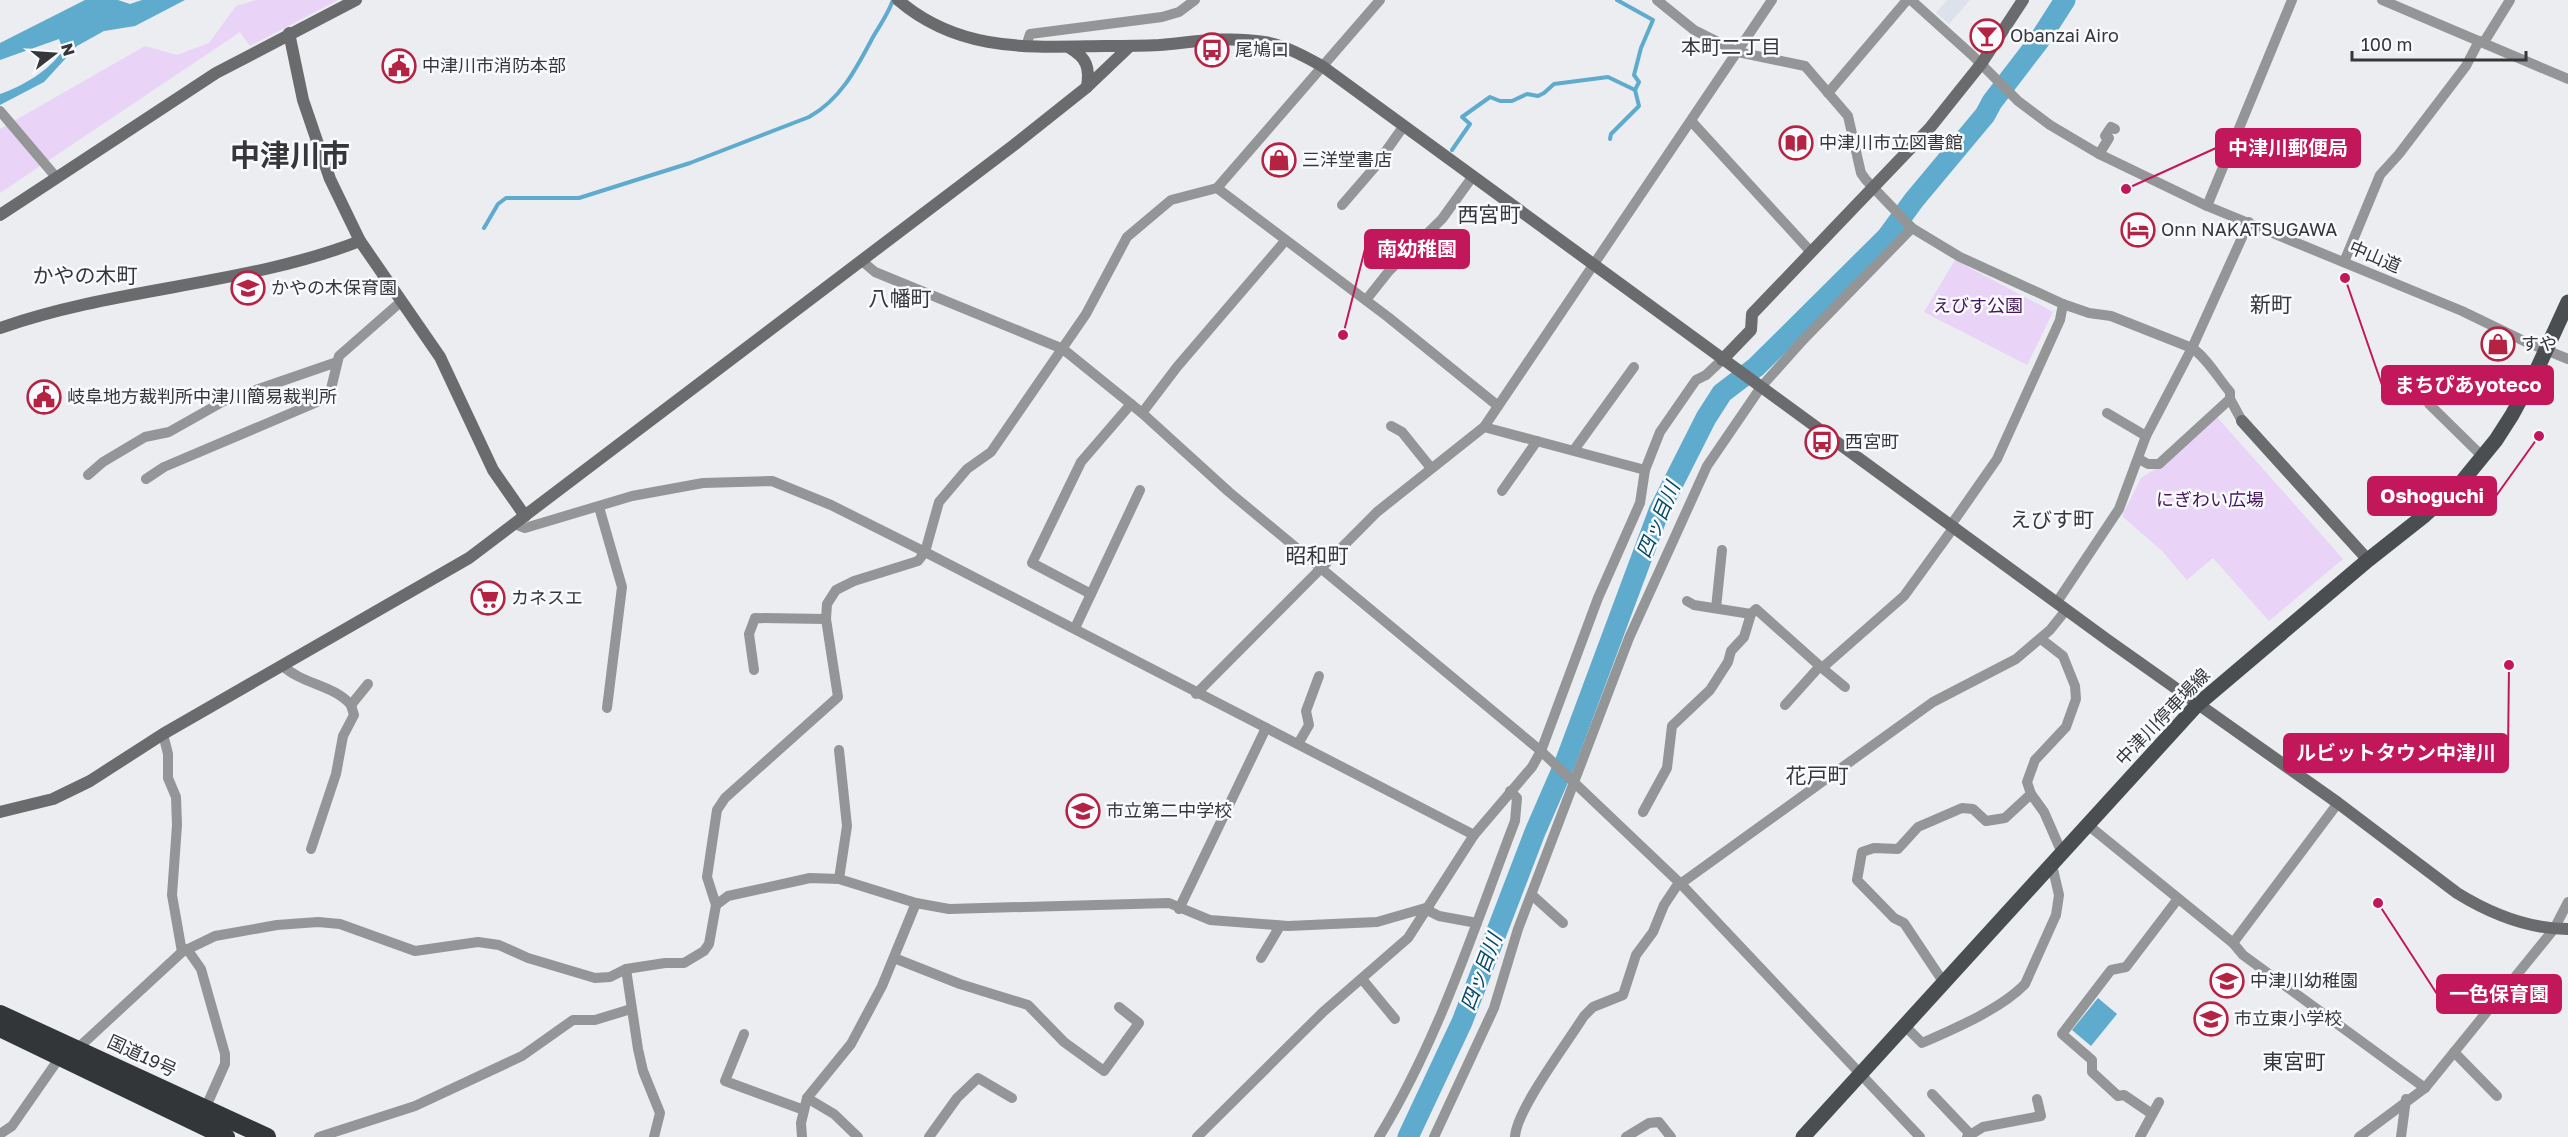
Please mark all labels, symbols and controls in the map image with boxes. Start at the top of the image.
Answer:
bar icon: Obanzai Airo [1969,18,2005,54]
north arrow [24,24,84,84]
place label: Obanzai Airo [2010,24,2119,46]
scale bar [2352,24,2526,62]
bus stop icon: 尾鳩口 [1194,32,1230,68]
text: 100 m [2361,33,2412,55]
district label: 本町二丁目 [1681,34,1781,58]
place label: 尾鳩口 [1235,38,1289,60]
text: N [57,41,80,58]
public building icon: 中津川市消防本部 [381,48,417,84]
place label: 中津川市消防本部 [422,54,566,76]
library icon: 中津川市立図書館 [1778,125,1814,161]
callout: 中津川郵便局 [2216,129,2360,167]
place label: 中津川市立図書館 [1819,131,1963,153]
text: 中津川郵便局 [2228,135,2348,159]
district label: 中津川市 [230,137,350,173]
shop icon: 三洋堂書店 [1261,142,1297,178]
place label: 三洋堂書店 [1302,148,1392,170]
district label: 西宮町 [1458,201,1521,227]
hotel icon: Onn NAKATSUGAWA [2120,212,2156,248]
place label: Onn NAKATSUGAWA [2161,218,2337,240]
callout: 南幼稚園 [1365,230,1469,268]
street label: 中山道 [2346,235,2405,277]
text: 南幼稚園 [1377,236,1457,260]
district label: かやの木町 [33,262,138,288]
school or university icon: かやの木保育園 [230,270,266,306]
place label: かやの木保育園 [271,276,397,298]
district label: 八幡町 [869,285,932,311]
district label: 新町 [2250,291,2292,317]
park label: えびす公園 [1933,294,2023,316]
shop icon: すや [2480,326,2516,362]
place label: すや [2521,332,2557,354]
callout: まちぴあyoteco [2382,366,2553,404]
text: まちぴあyoteco [2395,372,2541,396]
public building icon: 岐阜地方裁判所中津川簡易裁判所 [26,379,62,415]
place label: 岐阜地方裁判所中津川簡易裁判所 [67,385,337,407]
bus stop icon: 西宮町 [1804,424,1840,460]
place label: 西宮町 [1845,430,1899,452]
water label: 四ッ目川 [1630,476,1685,561]
callout: Oshoguchi [2368,477,2496,515]
text: Oshoguchi [2380,483,2484,507]
park label: にぎわい広場 [2156,488,2264,510]
district label: えびす町 [2010,506,2094,532]
district label: 昭和町 [1286,542,1349,568]
supermarket icon: カネスエ [470,580,506,616]
place label: カネスエ [511,586,583,608]
street label: 中津川停車場線 [2111,663,2214,769]
callout: ルビットタウン中津川 [2284,734,2508,772]
text: ルビットタウン中津川 [2296,740,2496,764]
district label: 花戸町 [1786,762,1849,788]
school or university icon: 市立第二中学校 [1065,793,1101,829]
place label: 市立第二中学校 [1106,799,1232,821]
water label: 四ッ目川 [1455,928,1506,1013]
school or university icon: 中津川幼稚園 [2209,963,2245,999]
place label: 中津川幼稚園 [2250,969,2358,991]
callout: 一色保育園 [2437,975,2561,1013]
text: 一色保育園 [2449,981,2549,1005]
school or university icon: 市立東小学校 [2193,1001,2229,1037]
place label: 市立東小学校 [2234,1007,2342,1029]
street label: 国道19号 [104,1030,180,1081]
district label: 東宮町 [2263,1048,2326,1074]

